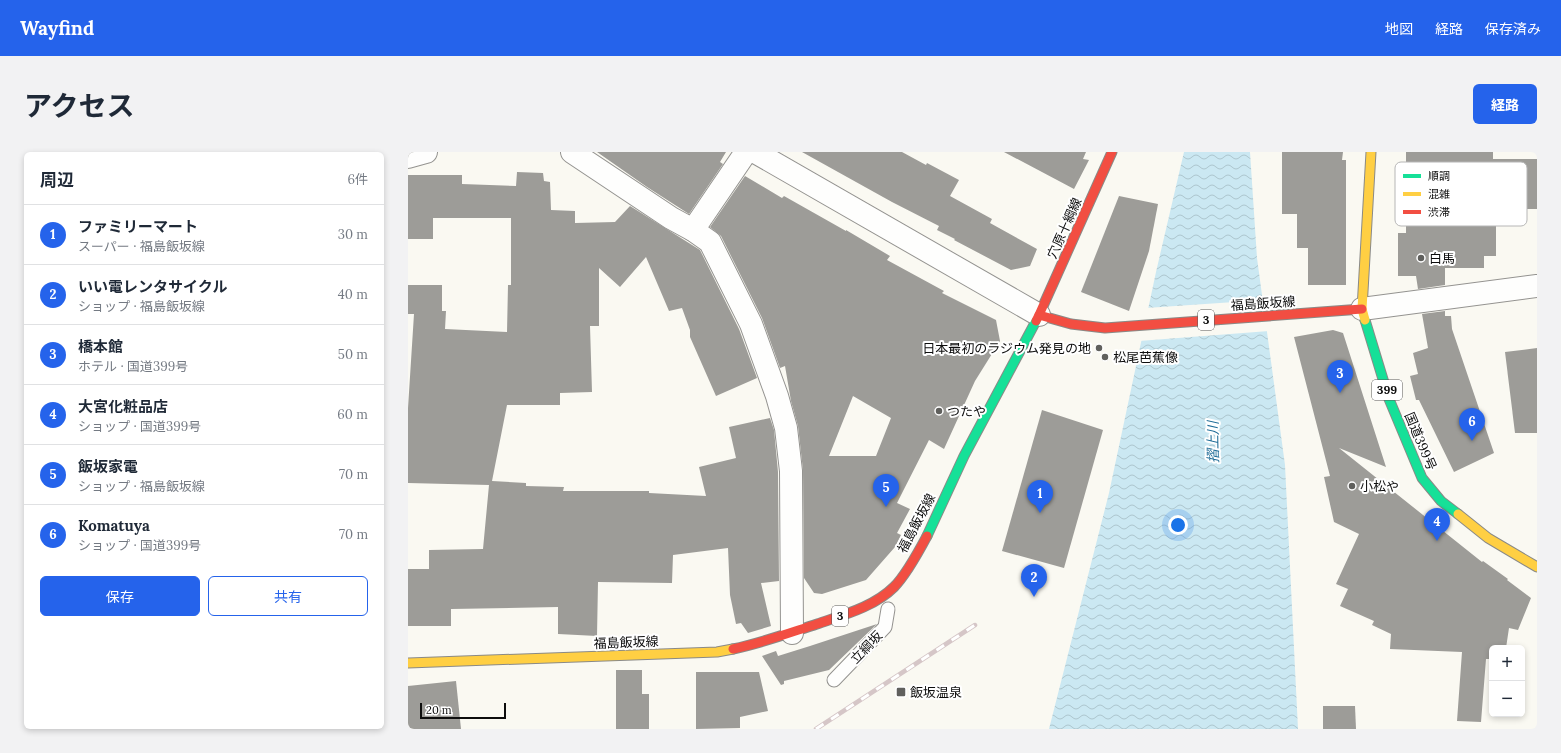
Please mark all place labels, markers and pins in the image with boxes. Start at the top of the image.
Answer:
place label: 白馬 [1429,250,1455,267]
marker: 白馬 [1416,253,1426,263]
place label: 日本最初のラジウム発見の地 [922,340,1091,357]
marker: 日本最初のラジウム発見の地 [1094,343,1104,353]
place label: 松尾芭蕉像 [1113,349,1178,366]
marker: 松尾芭蕉像 [1100,352,1110,362]
pin: 3 [1327,360,1353,393]
place label: つたや [947,403,986,420]
marker: つたや [934,406,944,416]
pin: 6 [1459,408,1485,441]
pin: 5 [873,474,899,507]
place label: 小松や [1360,478,1399,495]
pin: 1 [1027,480,1053,513]
marker: 小松や [1347,481,1357,491]
pin: 4 [1424,508,1450,541]
pin: 2 [1021,564,1047,597]
place label: 飯坂温泉 [910,684,962,701]
marker: 飯坂温泉 [895,686,907,698]

